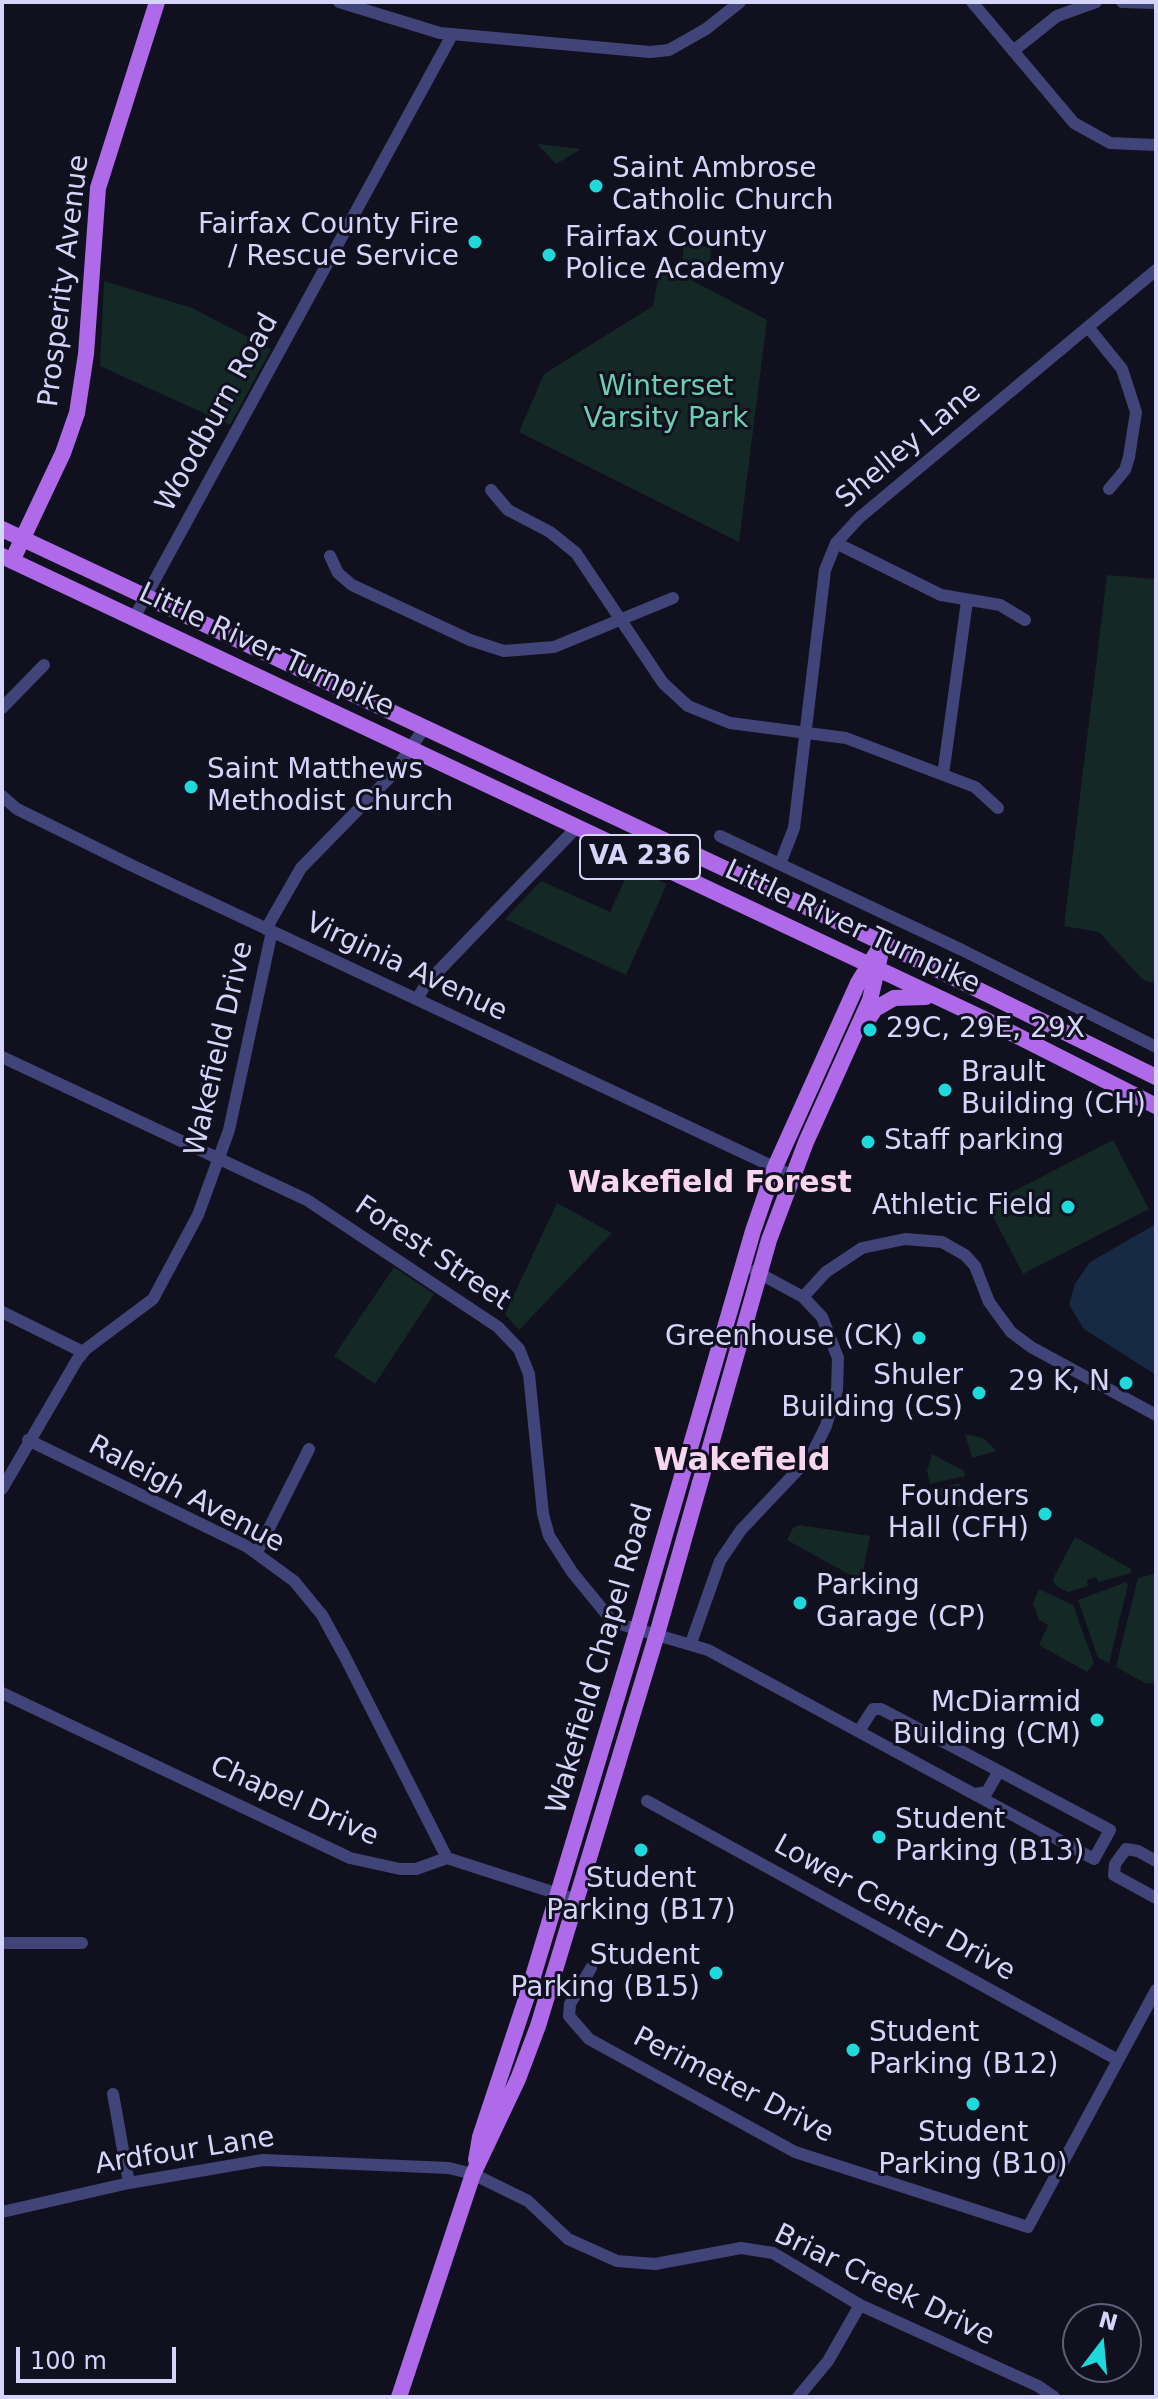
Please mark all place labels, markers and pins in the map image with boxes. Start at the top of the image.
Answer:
place label: Saint Ambrose Catholic Church [612,153,833,219]
marker: Saint Ambrose Catholic Church [587,177,605,195]
place label: Fairfax County Fire / Rescue Service [198,209,459,275]
place label: Fairfax County Police Academy [565,222,785,288]
marker: Fairfax County Fire / Rescue Service [466,233,484,251]
marker: Fairfax County Police Academy [540,246,558,264]
place label: Saint Matthews Methodist Church [207,754,453,820]
marker: Saint Matthews Methodist Church [182,778,200,796]
place label: 29C, 29E, 29X [886,1013,1085,1047]
marker: 29C, 29E, 29X [861,1021,879,1039]
place label: Brault Building (CH) [961,1057,1146,1123]
marker: Brault Building (CH) [936,1081,954,1099]
place label: Staff parking [884,1125,1064,1159]
marker: Staff parking [859,1133,877,1151]
place label: Athletic Field [872,1190,1052,1224]
marker: Athletic Field [1059,1198,1077,1216]
place label: Greenhouse (CK) [665,1321,903,1355]
marker: Greenhouse (CK) [910,1329,928,1347]
place label: Shuler Building (CS) [781,1360,963,1426]
place label: 29 K, N [1008,1366,1110,1400]
marker: 29 K, N [1117,1374,1135,1392]
marker: Shuler Building (CS) [970,1384,988,1402]
place label: Founders Hall (CFH) [888,1481,1029,1547]
marker: Founders Hall (CFH) [1036,1505,1054,1523]
place label: Parking Garage (CP) [816,1570,986,1636]
marker: Parking Garage (CP) [791,1594,809,1612]
place label: McDiarmid Building (CM) [893,1687,1081,1753]
marker: McDiarmid Building (CM) [1088,1711,1106,1729]
place label: Student Parking (B13) [895,1804,1084,1870]
marker: Student Parking (B13) [870,1828,888,1846]
marker: Student Parking (B17) [632,1841,650,1859]
place label: Student Parking (B17) [546,1863,736,1929]
place label: Student Parking (B15) [511,1940,700,2006]
marker: Student Parking (B15) [707,1964,725,1982]
place label: Student Parking (B12) [869,2017,1058,2083]
marker: Student Parking (B12) [844,2041,862,2059]
marker: Student Parking (B10) [964,2095,982,2113]
place label: Student Parking (B10) [878,2117,1068,2183]

